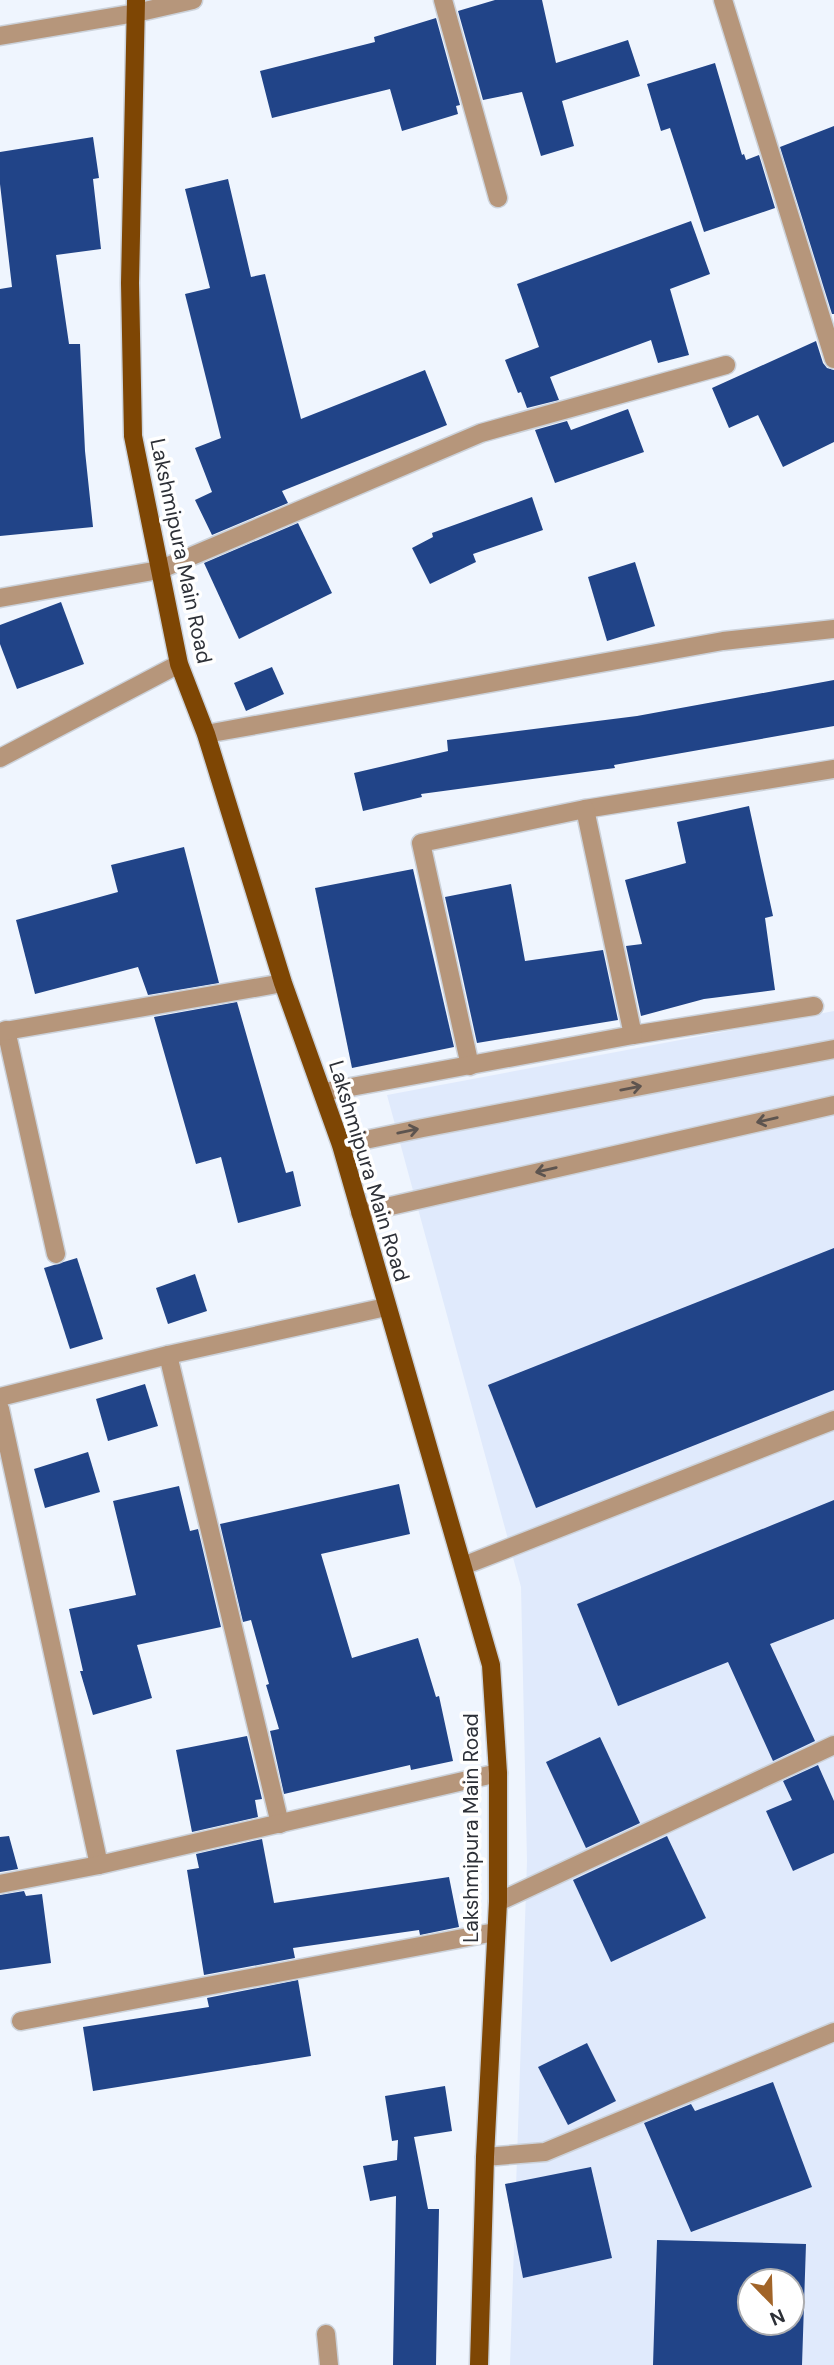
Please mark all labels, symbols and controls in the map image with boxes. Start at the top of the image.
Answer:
street label: Lakshmipura Main Road [143,436,219,666]
street label: Lakshmipura Main Road [322,1057,416,1285]
one-way arrow [619,1081,642,1094]
one-way arrow [756,1114,779,1127]
one-way arrow [396,1123,419,1137]
one-way arrow [535,1165,557,1178]
street label: Lakshmipura Main Road [457,1713,485,1943]
north arrow [736,2267,806,2337]
text: N [766,2303,789,2331]

